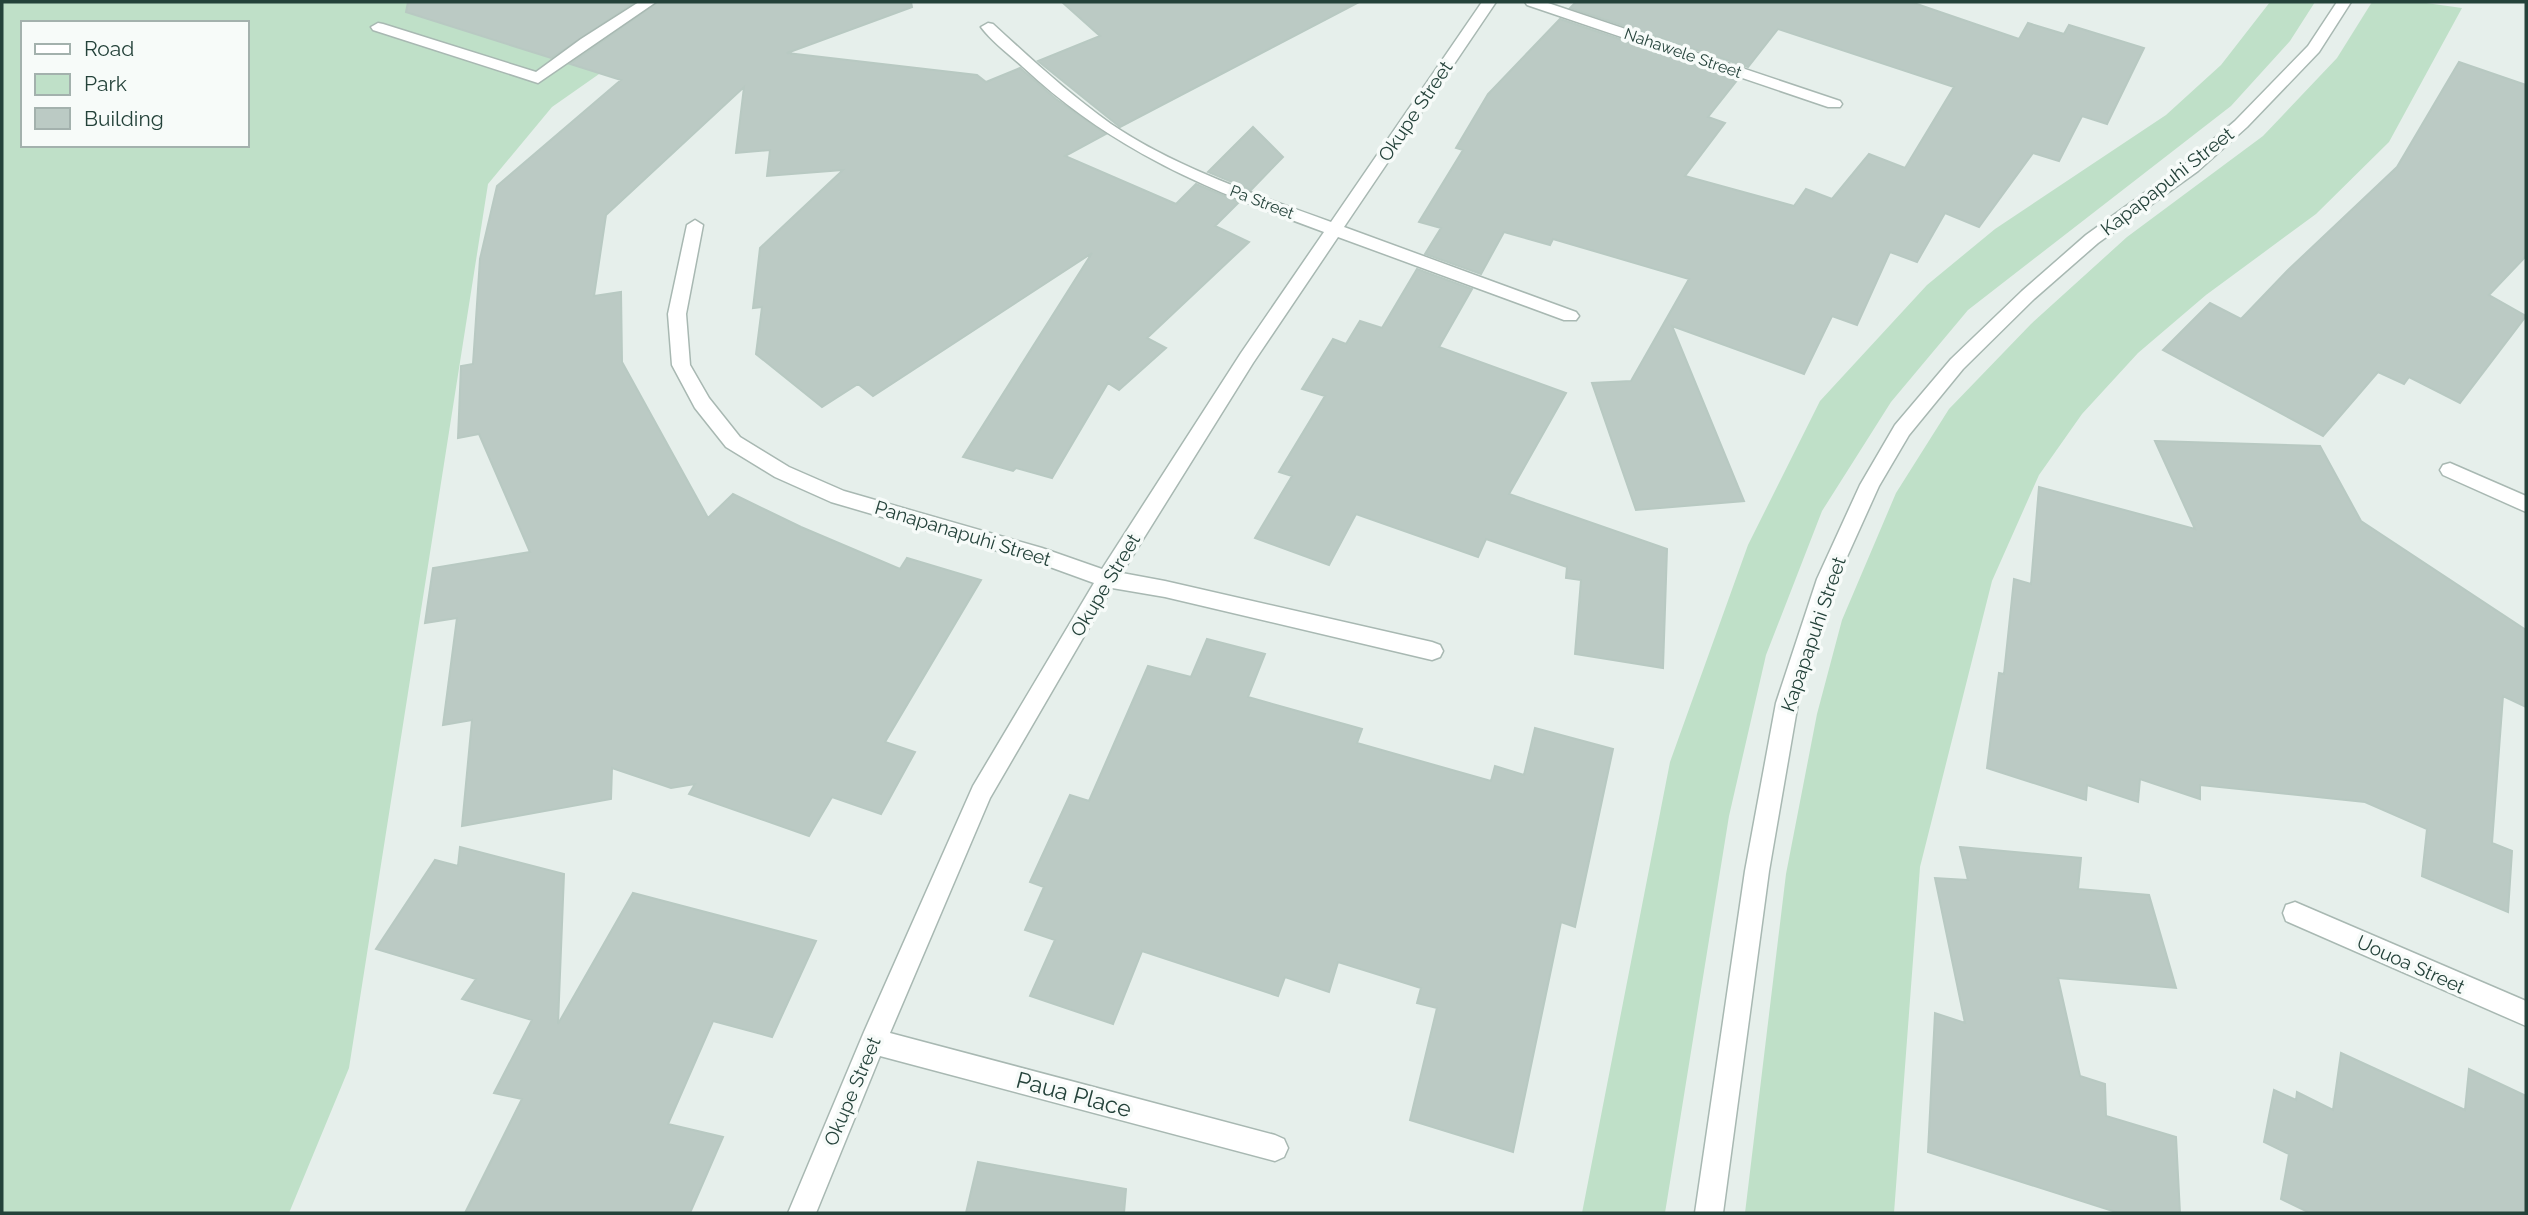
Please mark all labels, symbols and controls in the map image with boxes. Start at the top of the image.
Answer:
legend [21,21,248,147]
street label: Nahawele Street [1622,24,1745,82]
text: Road [84,36,134,61]
street label: Okupe Street [1373,56,1457,165]
text: Park [84,71,127,96]
text: Building [84,106,164,131]
street label: Kapapapuhi Street [2096,122,2238,240]
street label: Pa Street [1227,181,1297,223]
street label: Panapanapuhi Street [872,496,1054,570]
street label: Okupe Street [1066,529,1145,640]
street label: Kapapapuhi Street [1776,553,1850,714]
street label: Uouoa Street [2354,930,2469,998]
street label: Okupe Street [819,1033,885,1149]
street label: Paua Place [1014,1066,1134,1122]

